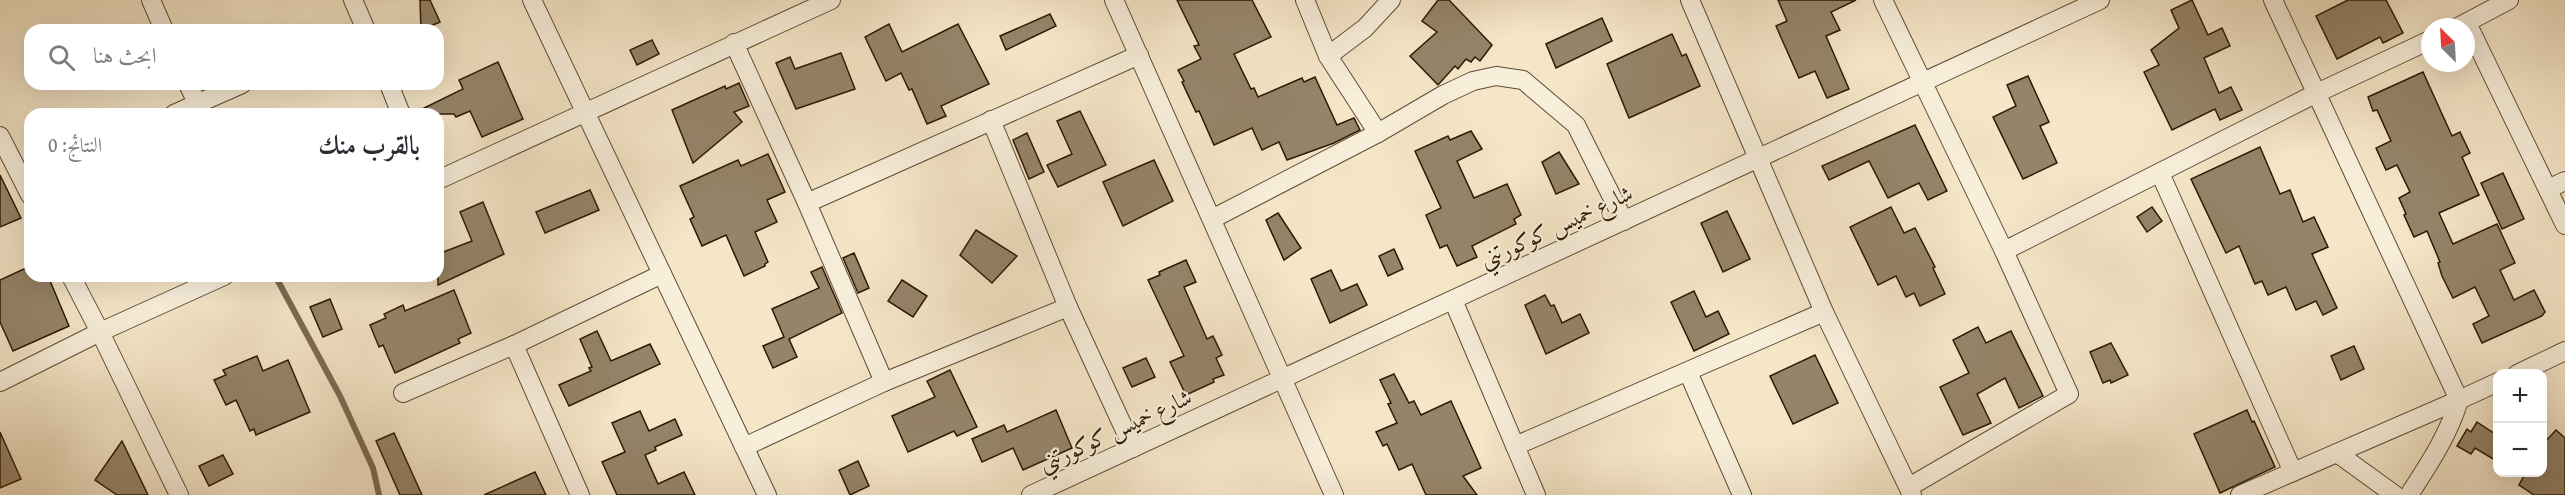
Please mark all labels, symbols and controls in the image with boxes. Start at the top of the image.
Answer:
north arrow [2421,18,2475,72]
search box [24,24,444,90]
text: ابحث هنا [93,39,157,71]
icon: search [45,41,78,74]
text: بالقرب منك [318,125,420,164]
text: النتائج: 0 [48,130,102,159]
street label: شارع خميس كوكورتني [1474,177,1639,279]
map controls [2493,369,2547,477]
button: + [2493,369,2547,423]
street label: شارع خميس كوكورتني [1033,381,1198,483]
button: − [2493,423,2547,477]

